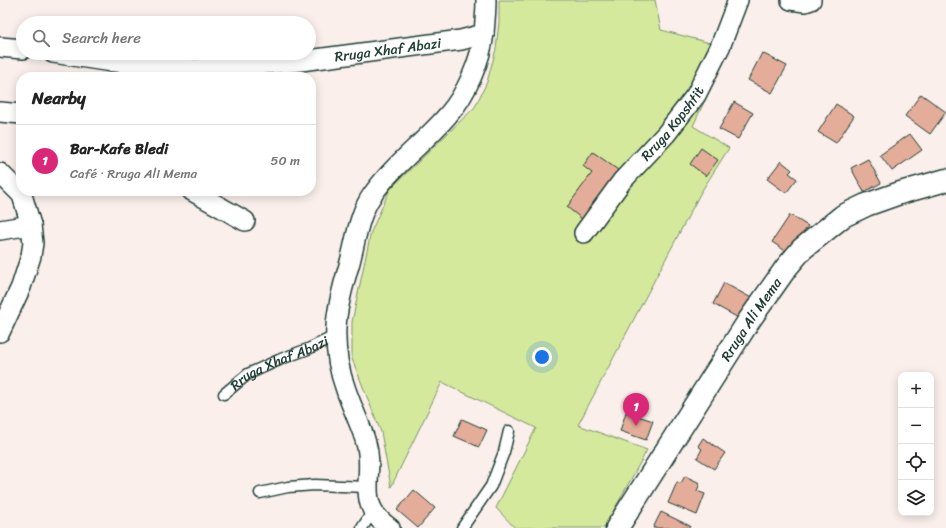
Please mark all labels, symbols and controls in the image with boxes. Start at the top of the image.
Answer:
search box [16,16,316,60]
text: Search here [62,25,141,51]
icon: search [30,27,52,49]
street label: Rruga Xhaf Abazi [333,31,444,69]
street label: Rruga Kopshtit [634,82,711,167]
text: Nearby [32,83,86,113]
text: Bar-Kafe Bledi [70,136,168,162]
text: 1 [42,149,48,172]
text: 50 m [270,149,300,172]
text: Café · Rruga Ali Mema [70,162,197,185]
street label: Rruga Ali Mema [714,272,789,367]
street label: Rruga Xhaf Abazi [224,328,334,397]
your location [532,347,552,367]
map controls [898,372,934,516]
button: + [898,372,934,408]
pin: 1 [623,393,649,426]
button: − [898,408,934,444]
button: locate [898,444,934,480]
button: layers [898,480,934,516]

